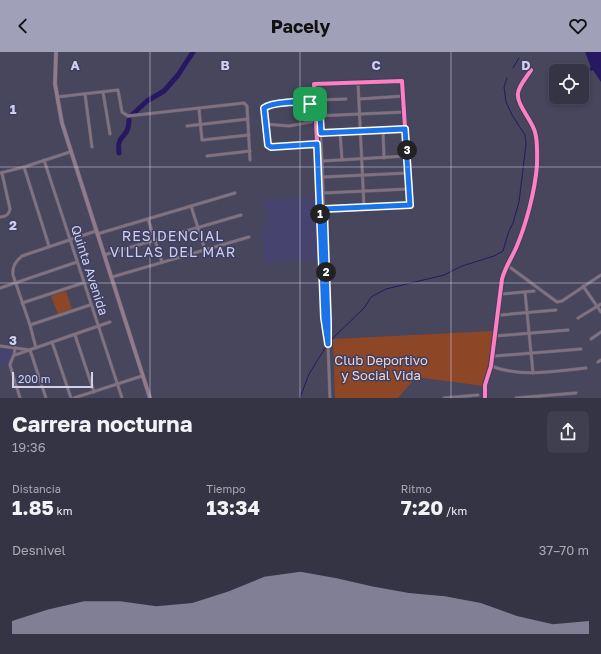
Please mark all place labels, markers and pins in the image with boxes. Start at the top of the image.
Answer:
pin [293,87,327,121]
pin: 3 [397,140,417,160]
pin: 1 [310,204,330,224]
pin: 2 [316,262,336,282]

